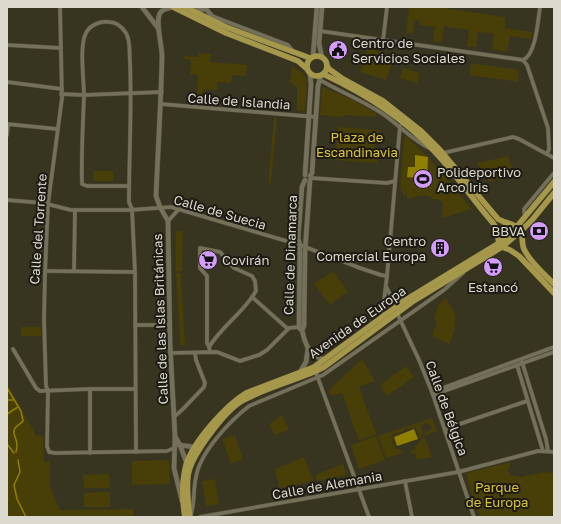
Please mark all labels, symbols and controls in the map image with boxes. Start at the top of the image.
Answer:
place label: Centro de Servicios Sociales [352,35,465,66]
public building icon: Centro de Servicios Sociales [327,39,349,61]
street label: Calle de Islandia [187,89,291,113]
park label: Plaza de Escandinavia [316,129,398,160]
place label: Polideportivo Arco Iris [437,164,521,195]
sports icon: Polideportivo Arco Iris [412,168,434,190]
street label: Calle del Torrente [26,173,50,285]
street label: Calle de Suecia [172,191,268,233]
street label: Calle de Dinamarca [280,195,300,315]
bank icon: BBVA [528,220,550,242]
place label: BBVA [492,223,525,239]
street label: Calle de las Islas Británicas [149,233,171,405]
place label: Centro Comercial Europa [316,233,426,264]
building icon: Centro Comercial Europa [429,237,451,259]
supermarket icon: Covirán [197,249,219,271]
place label: Covirán [222,252,269,268]
supermarket icon: Estancó [482,256,504,278]
place label: Estancó [468,279,518,295]
street label: Avenida de Europa [305,282,409,362]
street label: Calle de Bélgica [422,358,472,458]
street label: Calle de Alemania [271,467,383,503]
park label: Parque de Europa [466,479,528,510]

